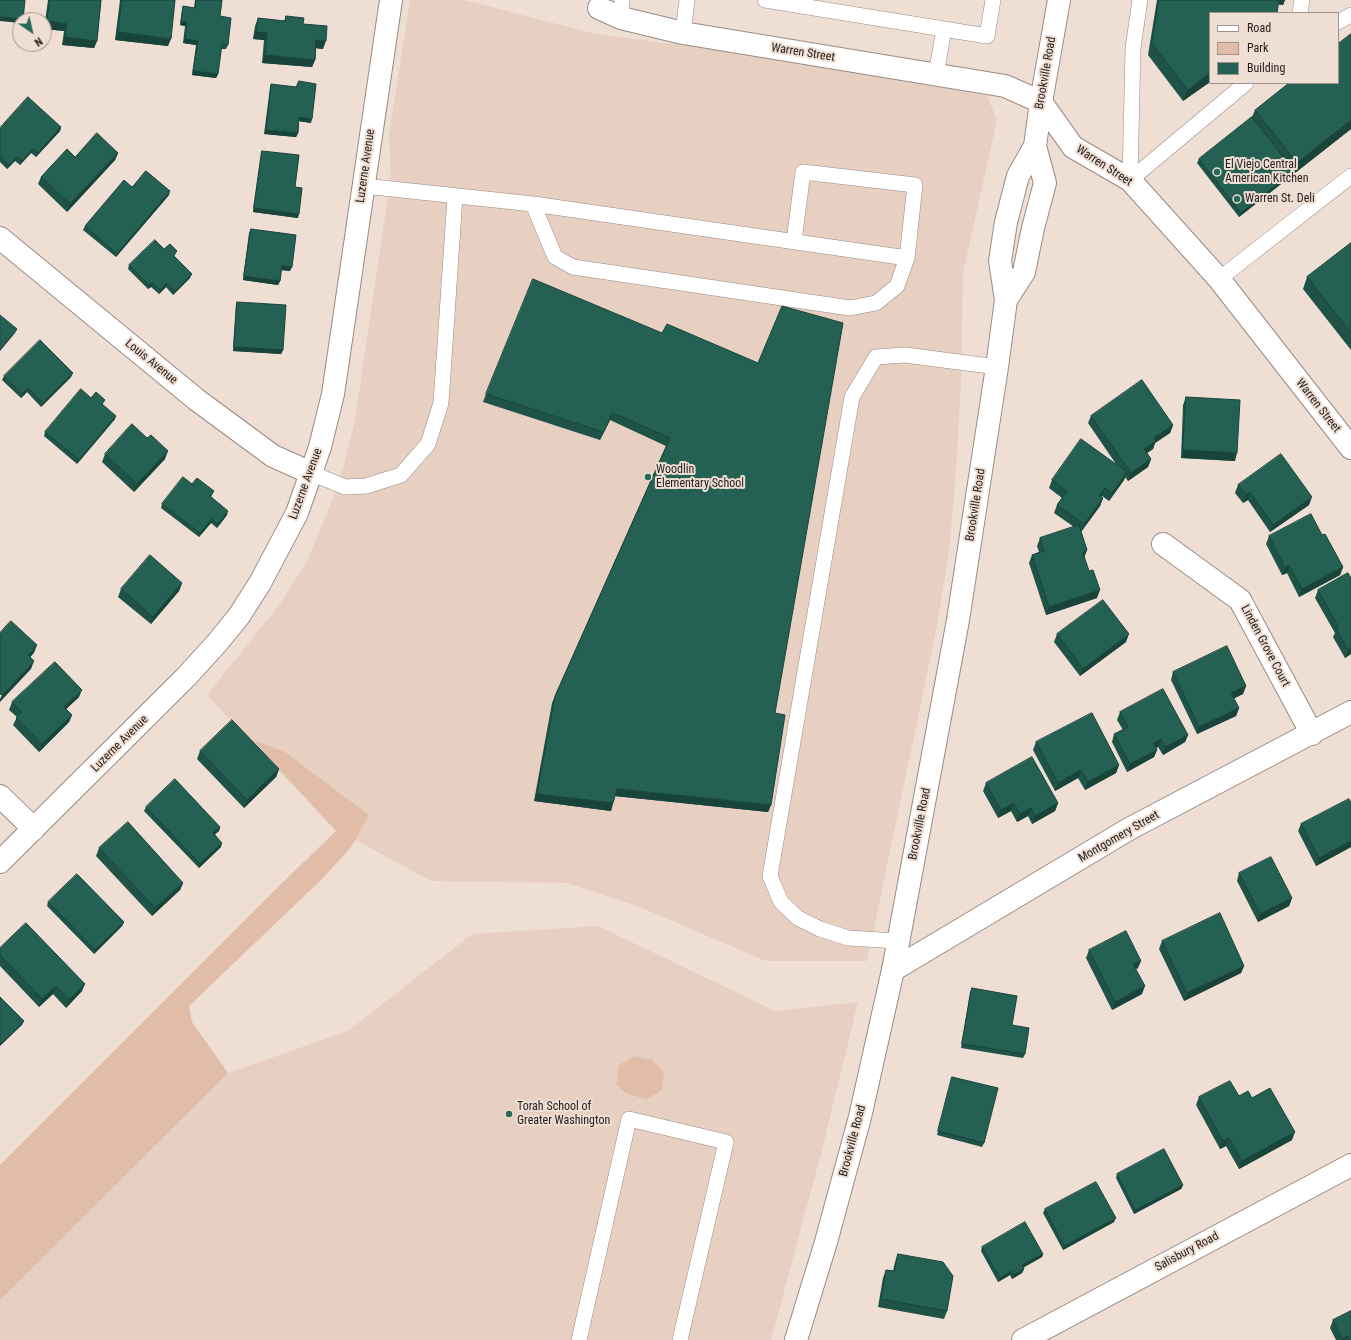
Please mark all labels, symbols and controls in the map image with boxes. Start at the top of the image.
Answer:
north arrow [12,12,52,52]
legend [1209,12,1339,84]
text: Road [1247,21,1271,35]
text: N [32,34,45,49]
street label: Brookville Road [1033,36,1059,110]
street label: Warren Street [770,41,836,65]
text: Park [1247,41,1268,55]
text: Building [1247,61,1285,75]
street label: Luzerne Avenue [354,128,378,204]
street label: Warren Street [1073,142,1135,190]
place label: El Viejo Central American Kitchen [1225,158,1308,186]
marker: El Viejo Central American Kitchen [1212,167,1222,177]
place label: Warren St. Deli [1245,192,1315,206]
marker: Warren St. Deli [1232,194,1242,204]
street label: Louis Avenue [122,337,180,387]
street label: Warren Street [1293,376,1343,436]
street label: Luzerne Avenue [287,447,325,521]
place label: Woodlin Elementary School [656,463,744,491]
street label: Brookville Road [963,468,989,542]
marker: Woodlin Elementary School [643,472,653,482]
street label: Linden Grove Court [1237,603,1293,689]
street label: Luzerne Avenue [89,713,151,775]
street label: Brookville Road [906,787,934,861]
street label: Montgomery Street [1076,808,1162,866]
place label: Torah School of Greater Washington [517,1100,610,1128]
street label: Brookville Road [837,1104,869,1178]
marker: Torah School of Greater Washington [504,1109,514,1119]
street label: Salisbury Road [1153,1229,1221,1275]

